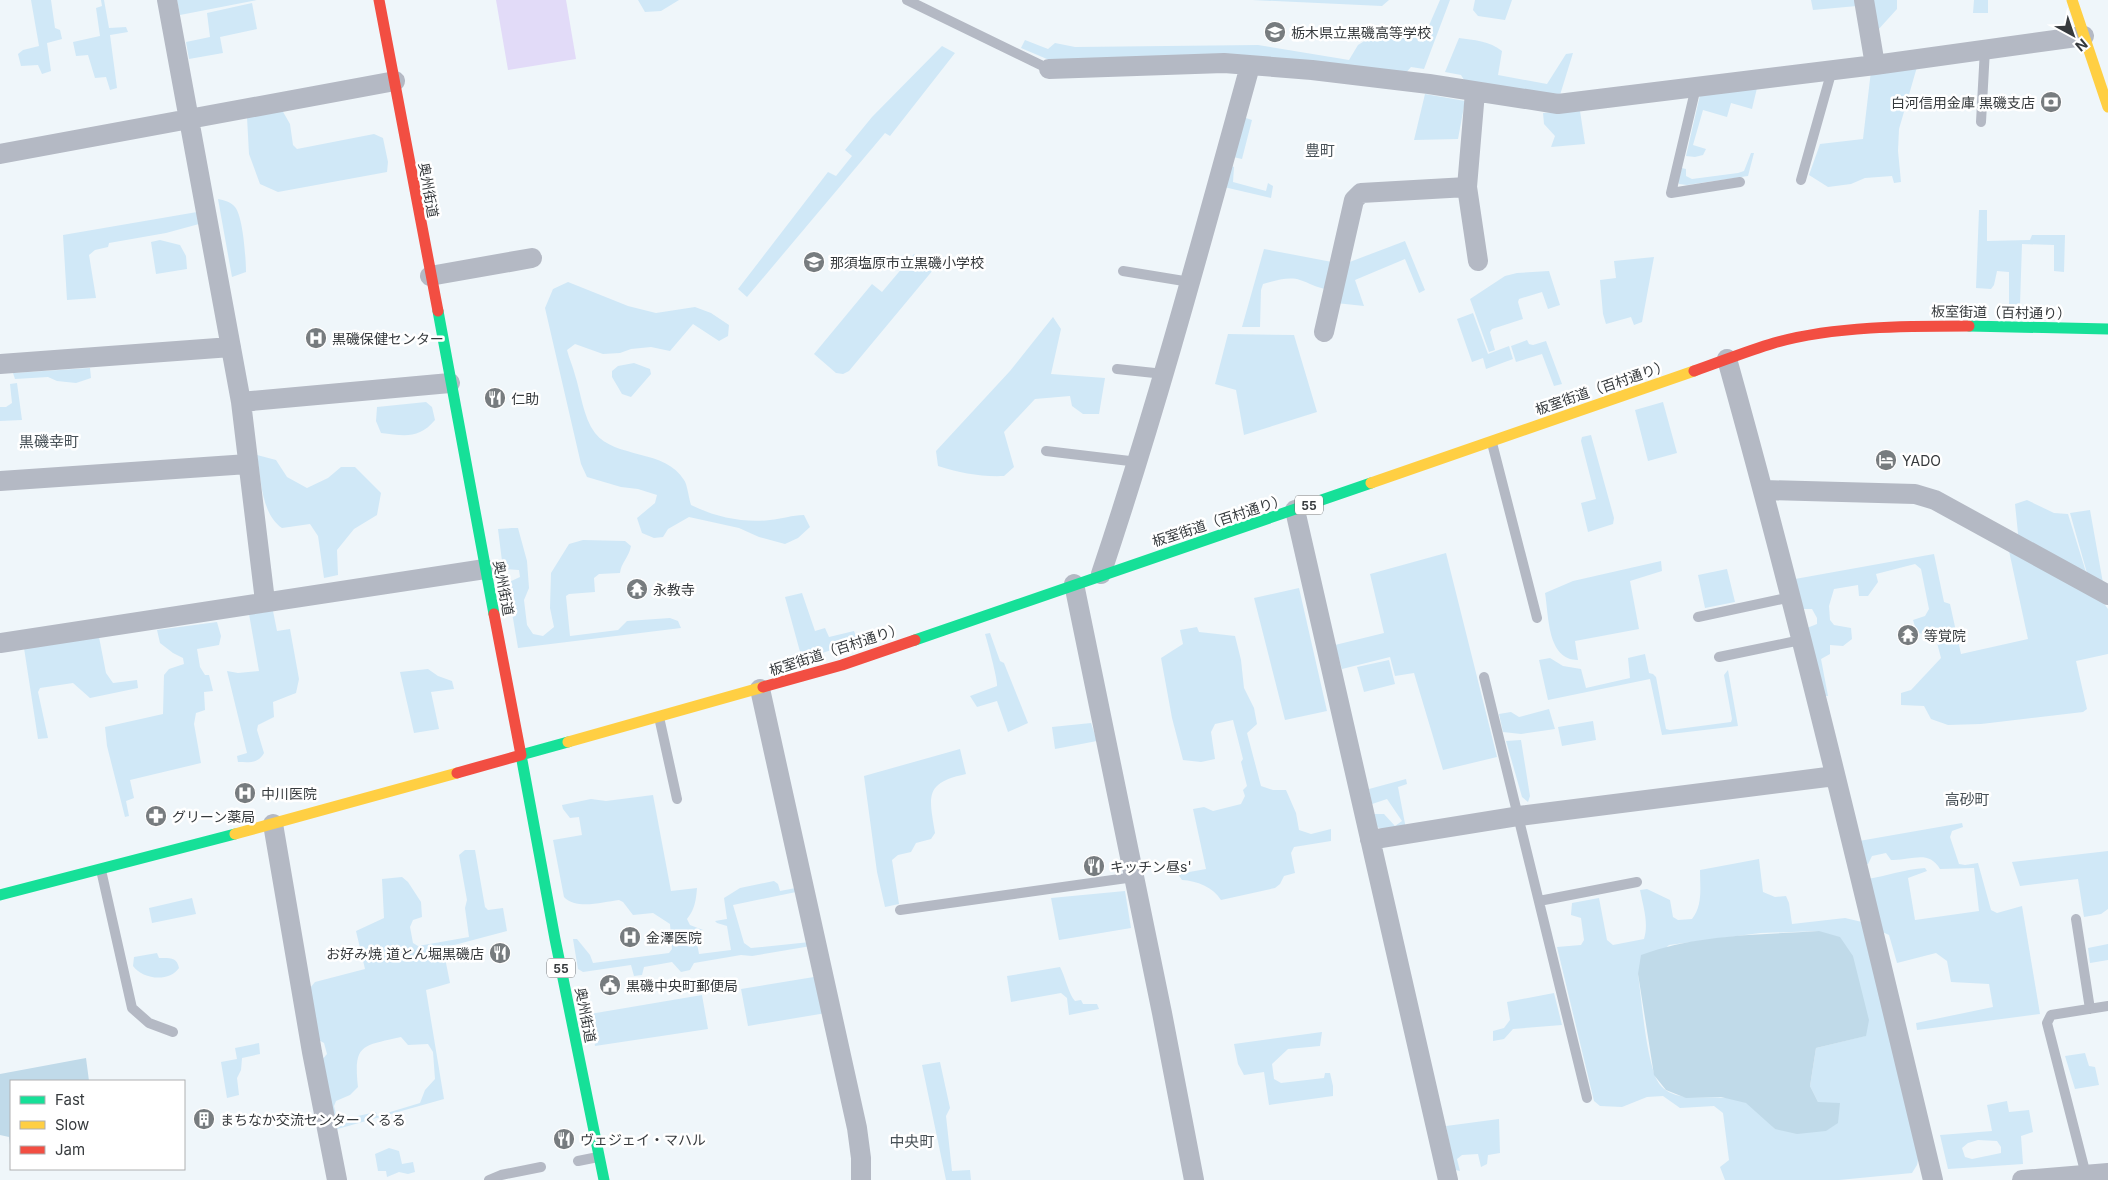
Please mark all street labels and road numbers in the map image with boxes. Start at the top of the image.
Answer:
street label: 奥州街道 [416,161,442,219]
street label: 板室街道（百村通り） [1931,302,2071,322]
street label: 板室街道（百村通り） [1533,356,1671,418]
street label: 板室街道（百村通り） [1150,490,1288,550]
road number: 55 [1295,496,1323,514]
street label: 奥州街道 [490,559,518,617]
street label: 板室街道（百村通り） [767,619,905,679]
road number: 55 [547,958,575,978]
street label: 奥州街道 [572,986,600,1044]

